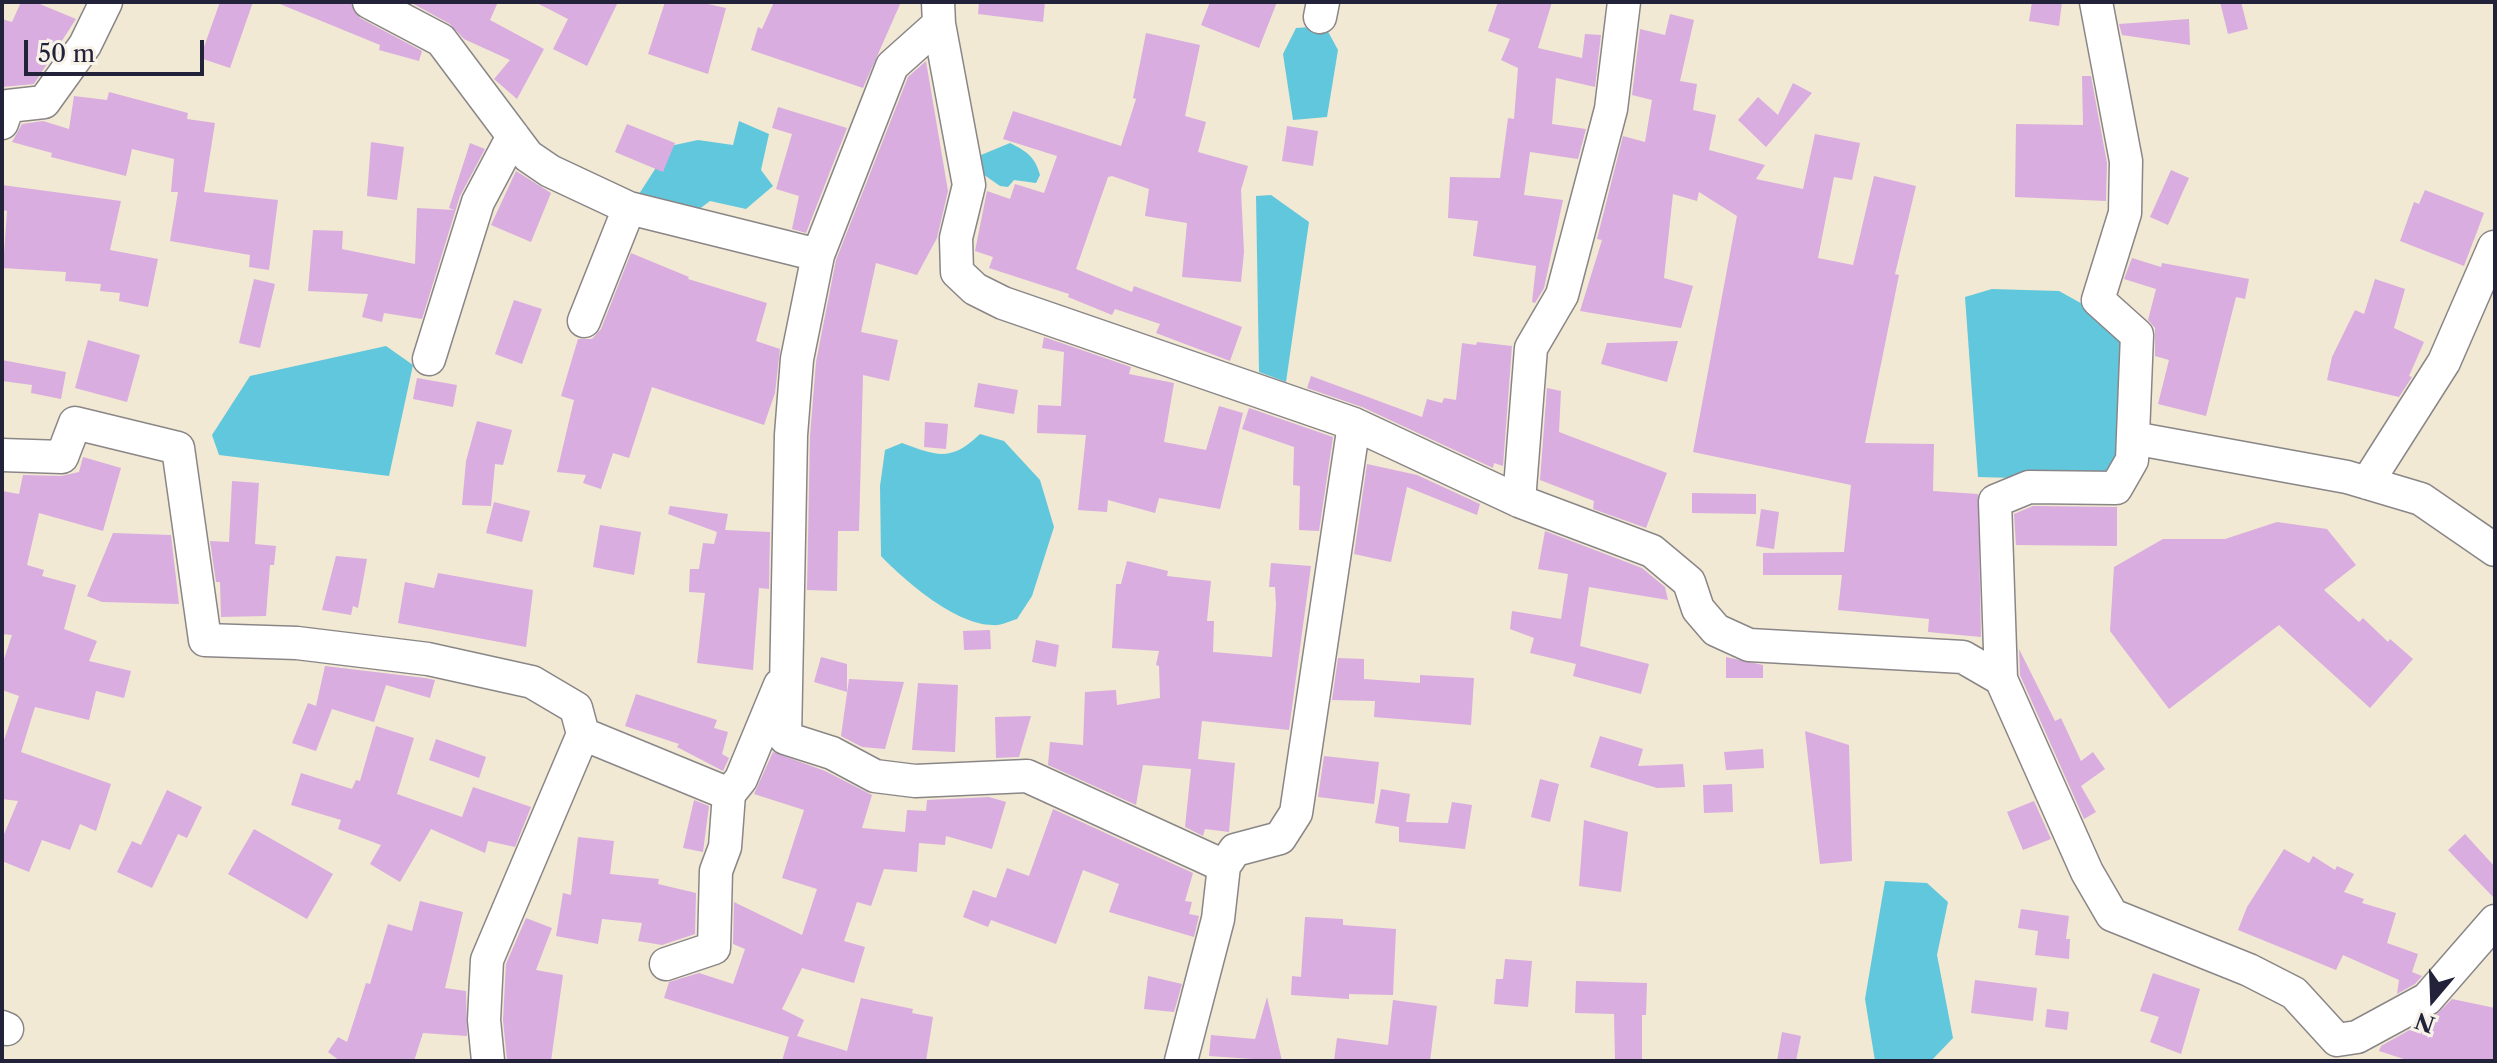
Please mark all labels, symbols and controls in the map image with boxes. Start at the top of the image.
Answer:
scale bar [28,24,208,74]
text: 50 m [38,39,95,68]
north arrow [2393,959,2473,1039]
text: N [2412,1006,2438,1038]

